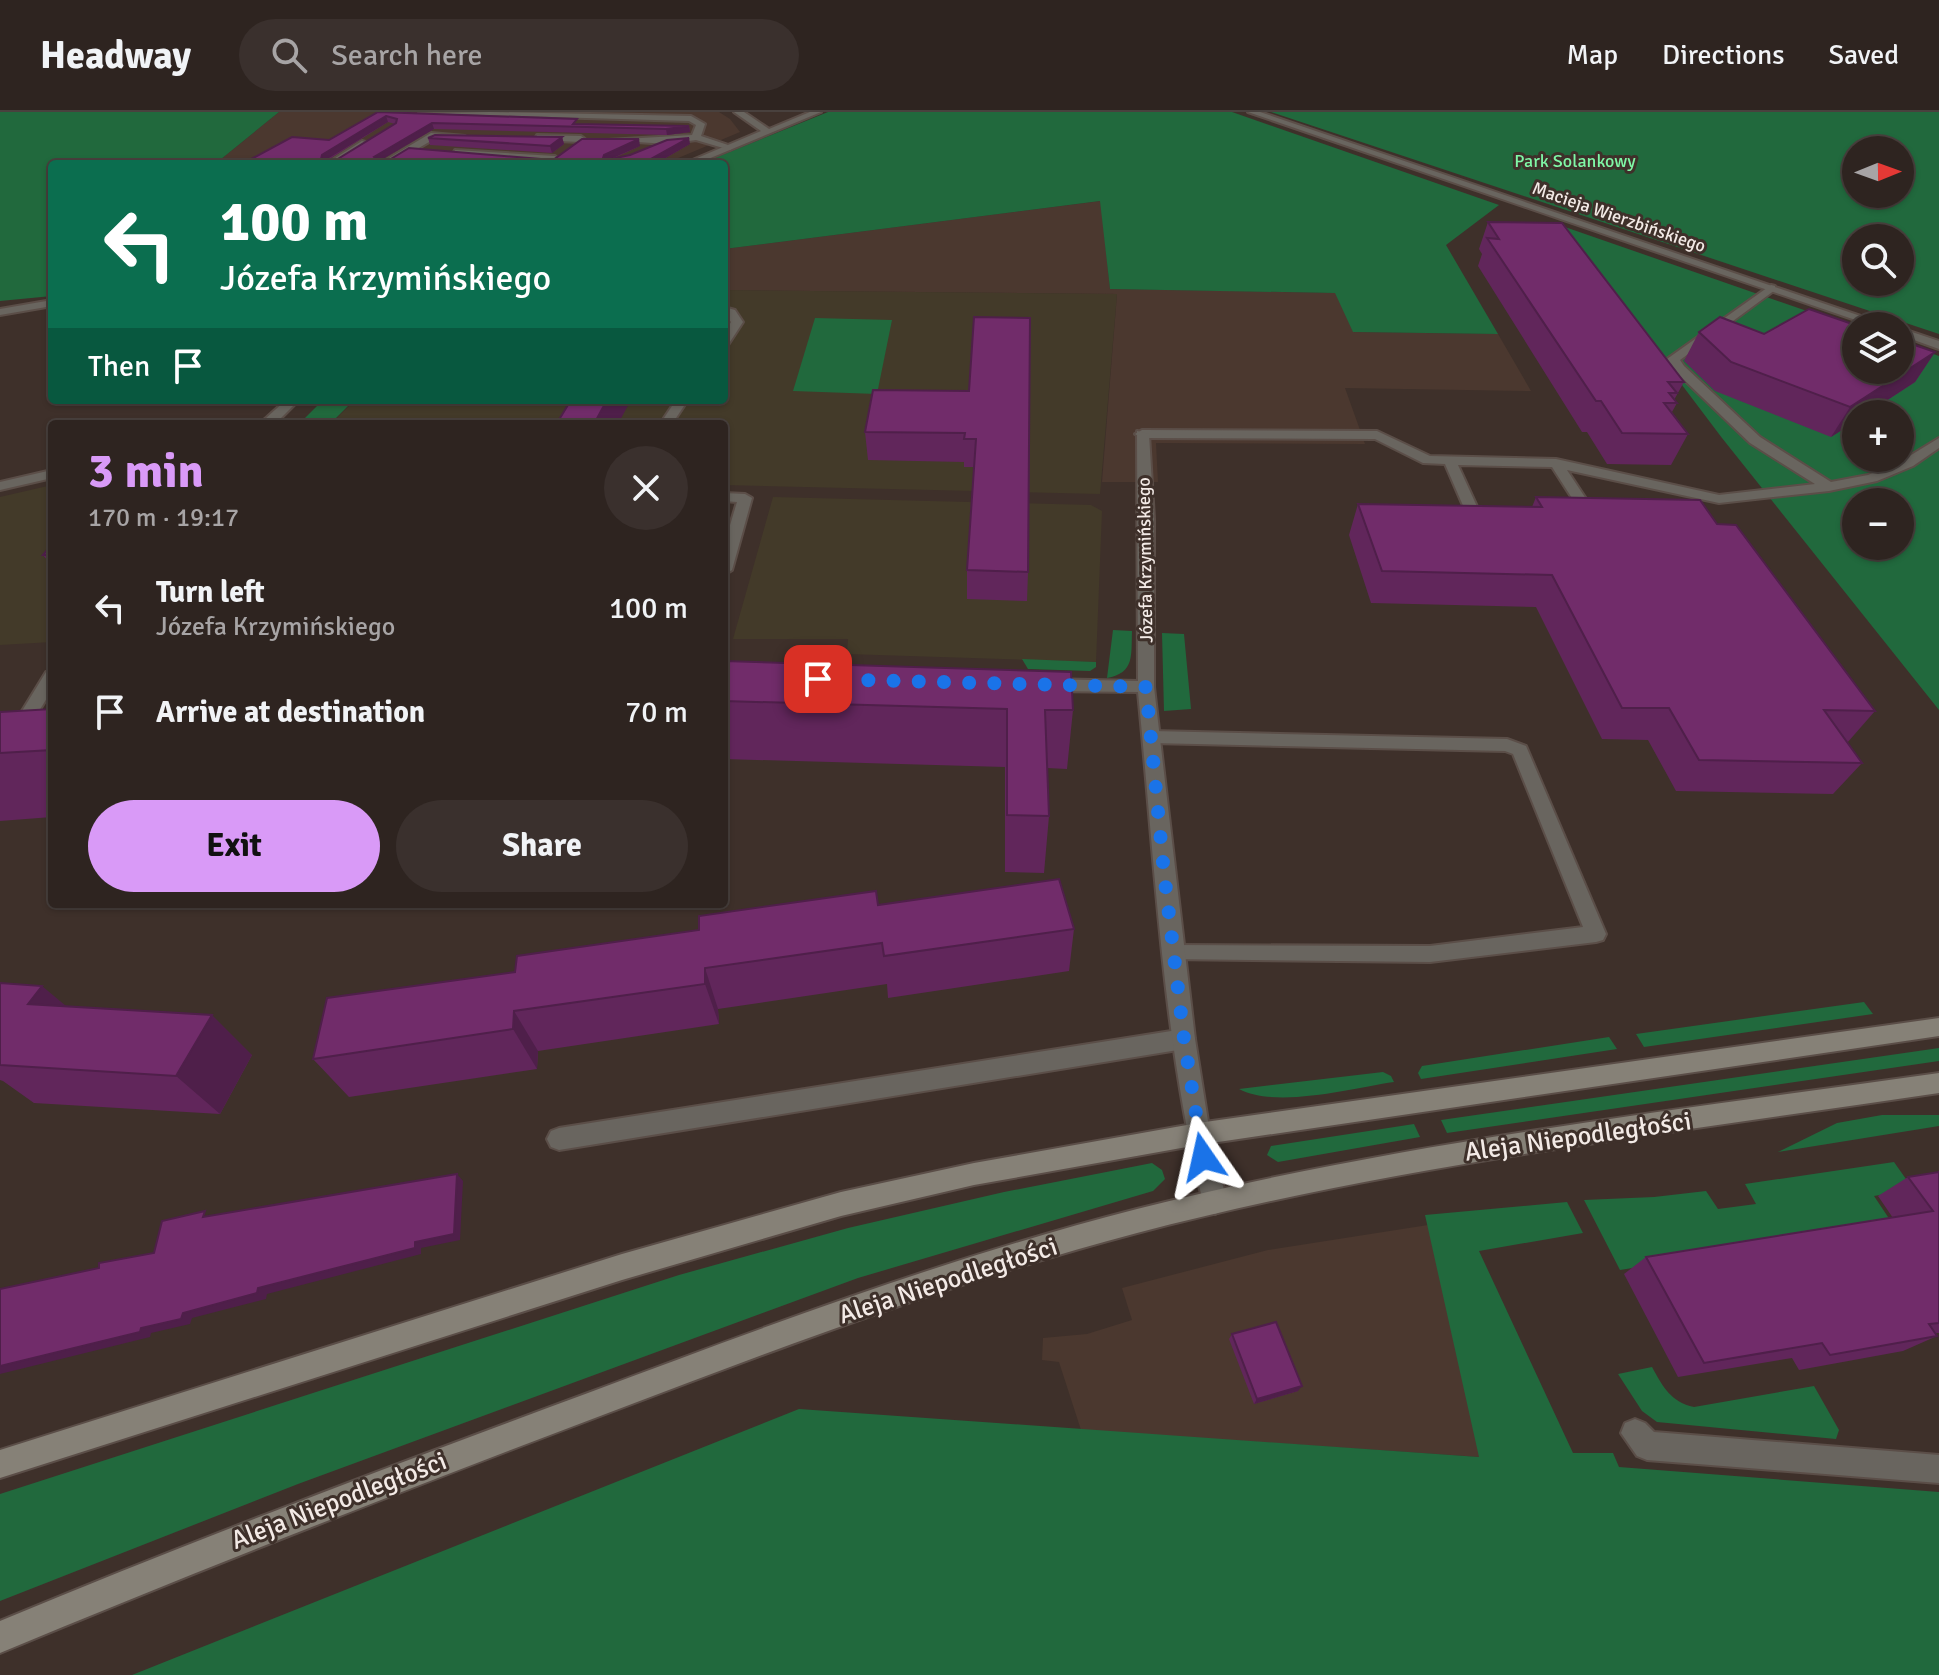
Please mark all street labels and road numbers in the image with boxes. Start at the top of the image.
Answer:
street label: Macieja Wierzbińskiego [1529,177,1709,257]
street label: Józefa Krzymińskiego [1133,477,1157,643]
street label: Aleja Niepodległości [1463,1105,1693,1169]
street label: Aleja Niepodległości [835,1231,1061,1331]
street label: Aleja Niepodległości [227,1445,451,1557]

